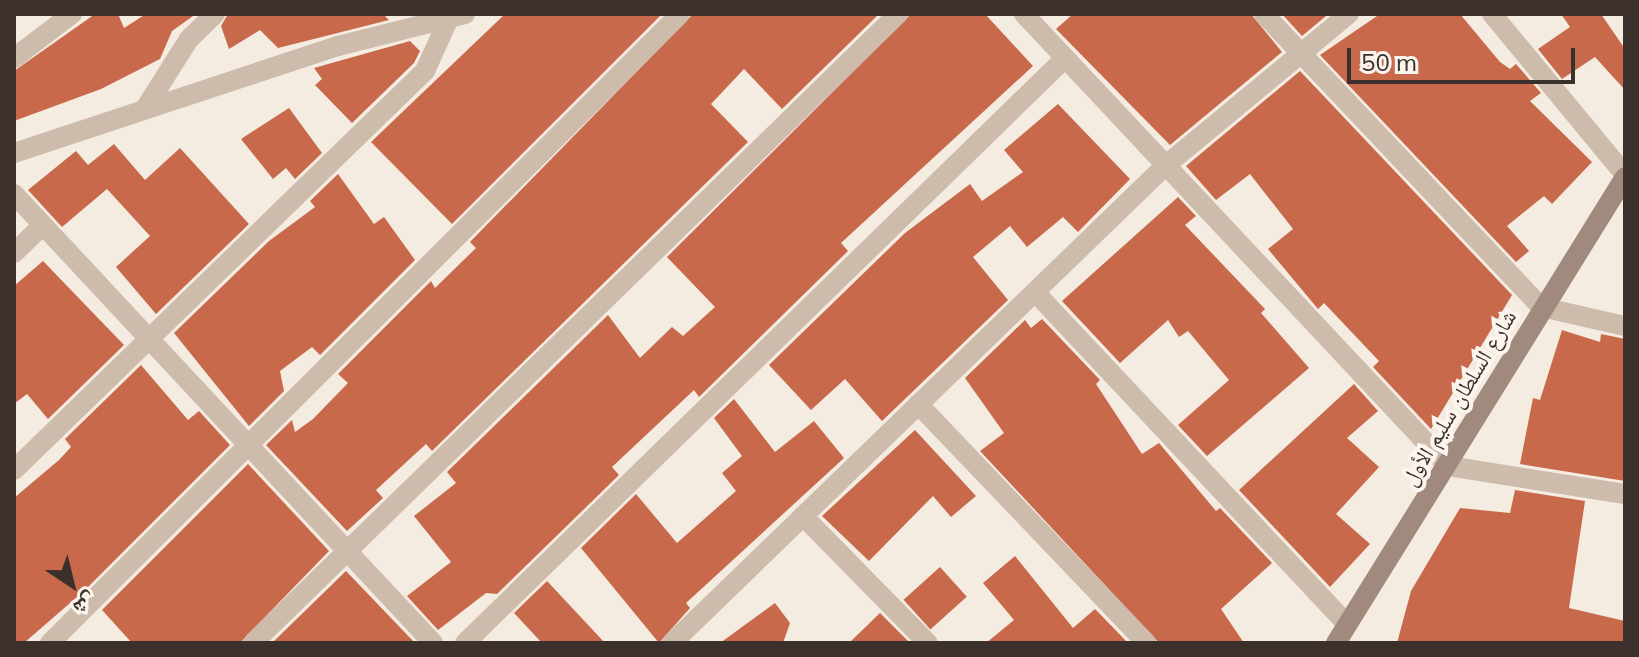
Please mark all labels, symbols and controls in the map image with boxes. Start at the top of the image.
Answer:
scale bar [1351,32,1579,82]
text: 50 m [1361,47,1417,77]
street label: شارع السلطان سليم الأول [1396,305,1522,491]
north arrow [32,545,112,625]
text: ش [68,586,103,623]

